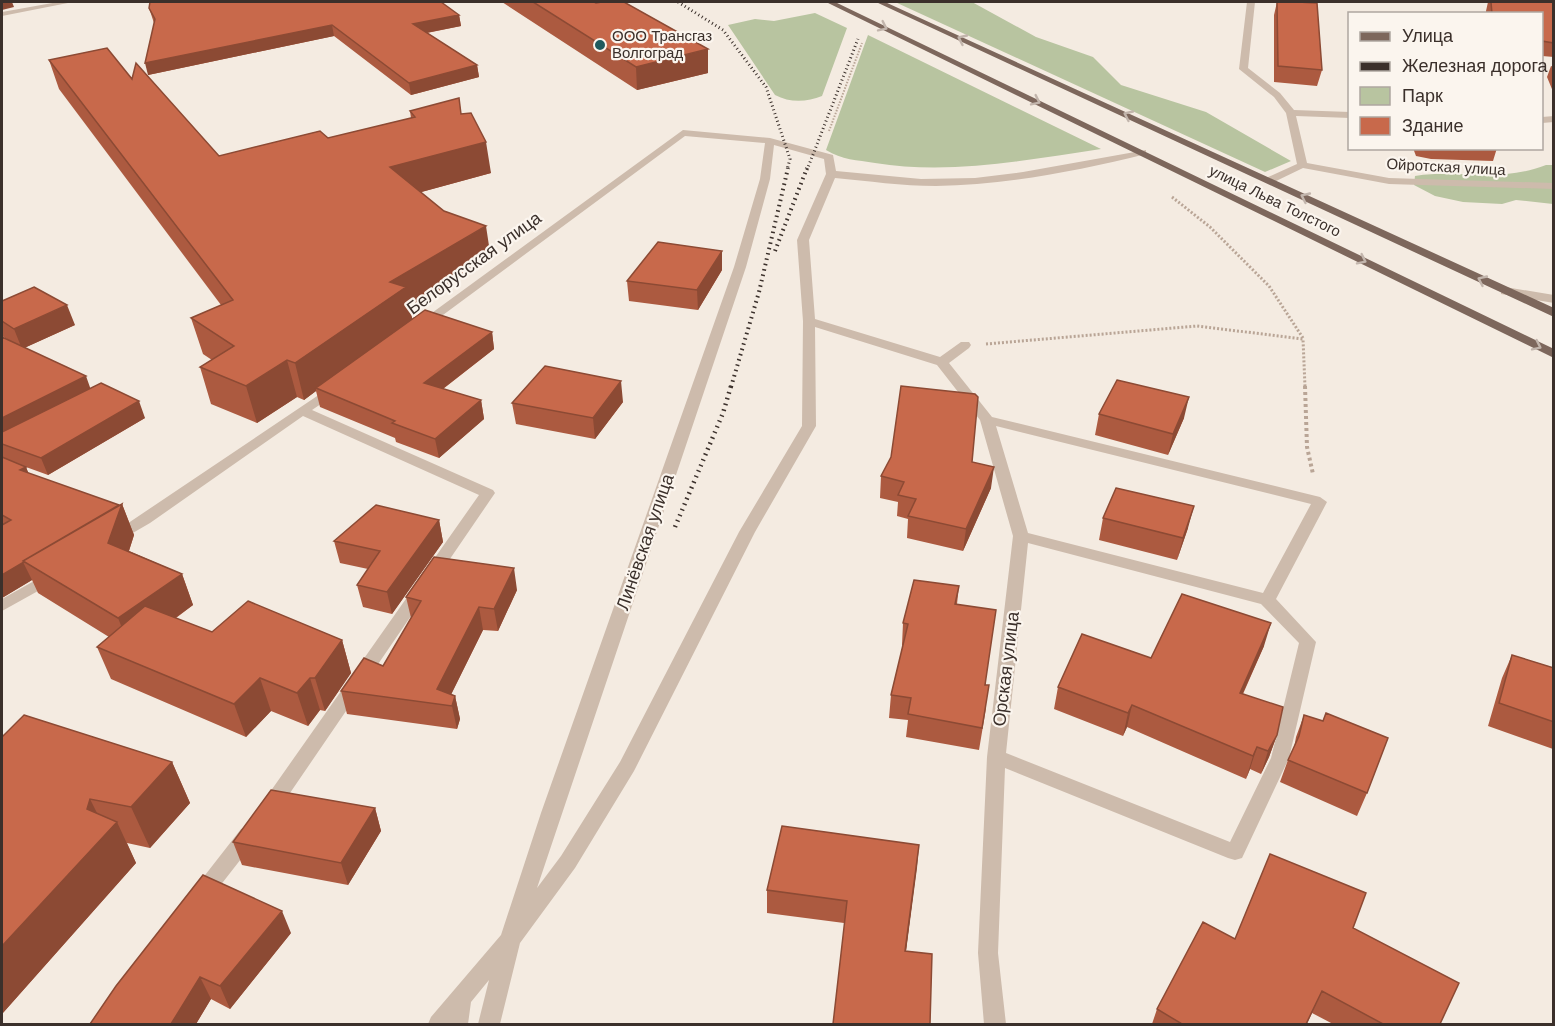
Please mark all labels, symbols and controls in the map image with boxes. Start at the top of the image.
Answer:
legend [1348,12,1543,150]
one-way arrow [876,19,887,31]
text: Улица [1402,26,1454,46]
place label: ООО Трансгаз Волгоград [612,27,712,61]
one-way arrow [958,35,969,47]
marker: ООО Трансгаз Волгоград [593,38,607,52]
text: Железная дорога [1402,56,1549,76]
text: Парк [1402,86,1443,106]
one-way arrow [1029,93,1040,105]
one-way arrow [1123,110,1134,122]
text: Здание [1402,116,1463,136]
street label: Ойротская улица [1386,155,1507,178]
street label: улица Льва Толстого [1207,161,1344,240]
one-way arrow [1301,192,1312,204]
street label: Белорусская улица [403,207,546,318]
one-way arrow [1355,253,1366,264]
one-way arrow [1477,275,1488,287]
one-way arrow [1530,338,1541,350]
street label: Линёвская улица [612,470,678,613]
street label: Орская улица [989,609,1023,728]

